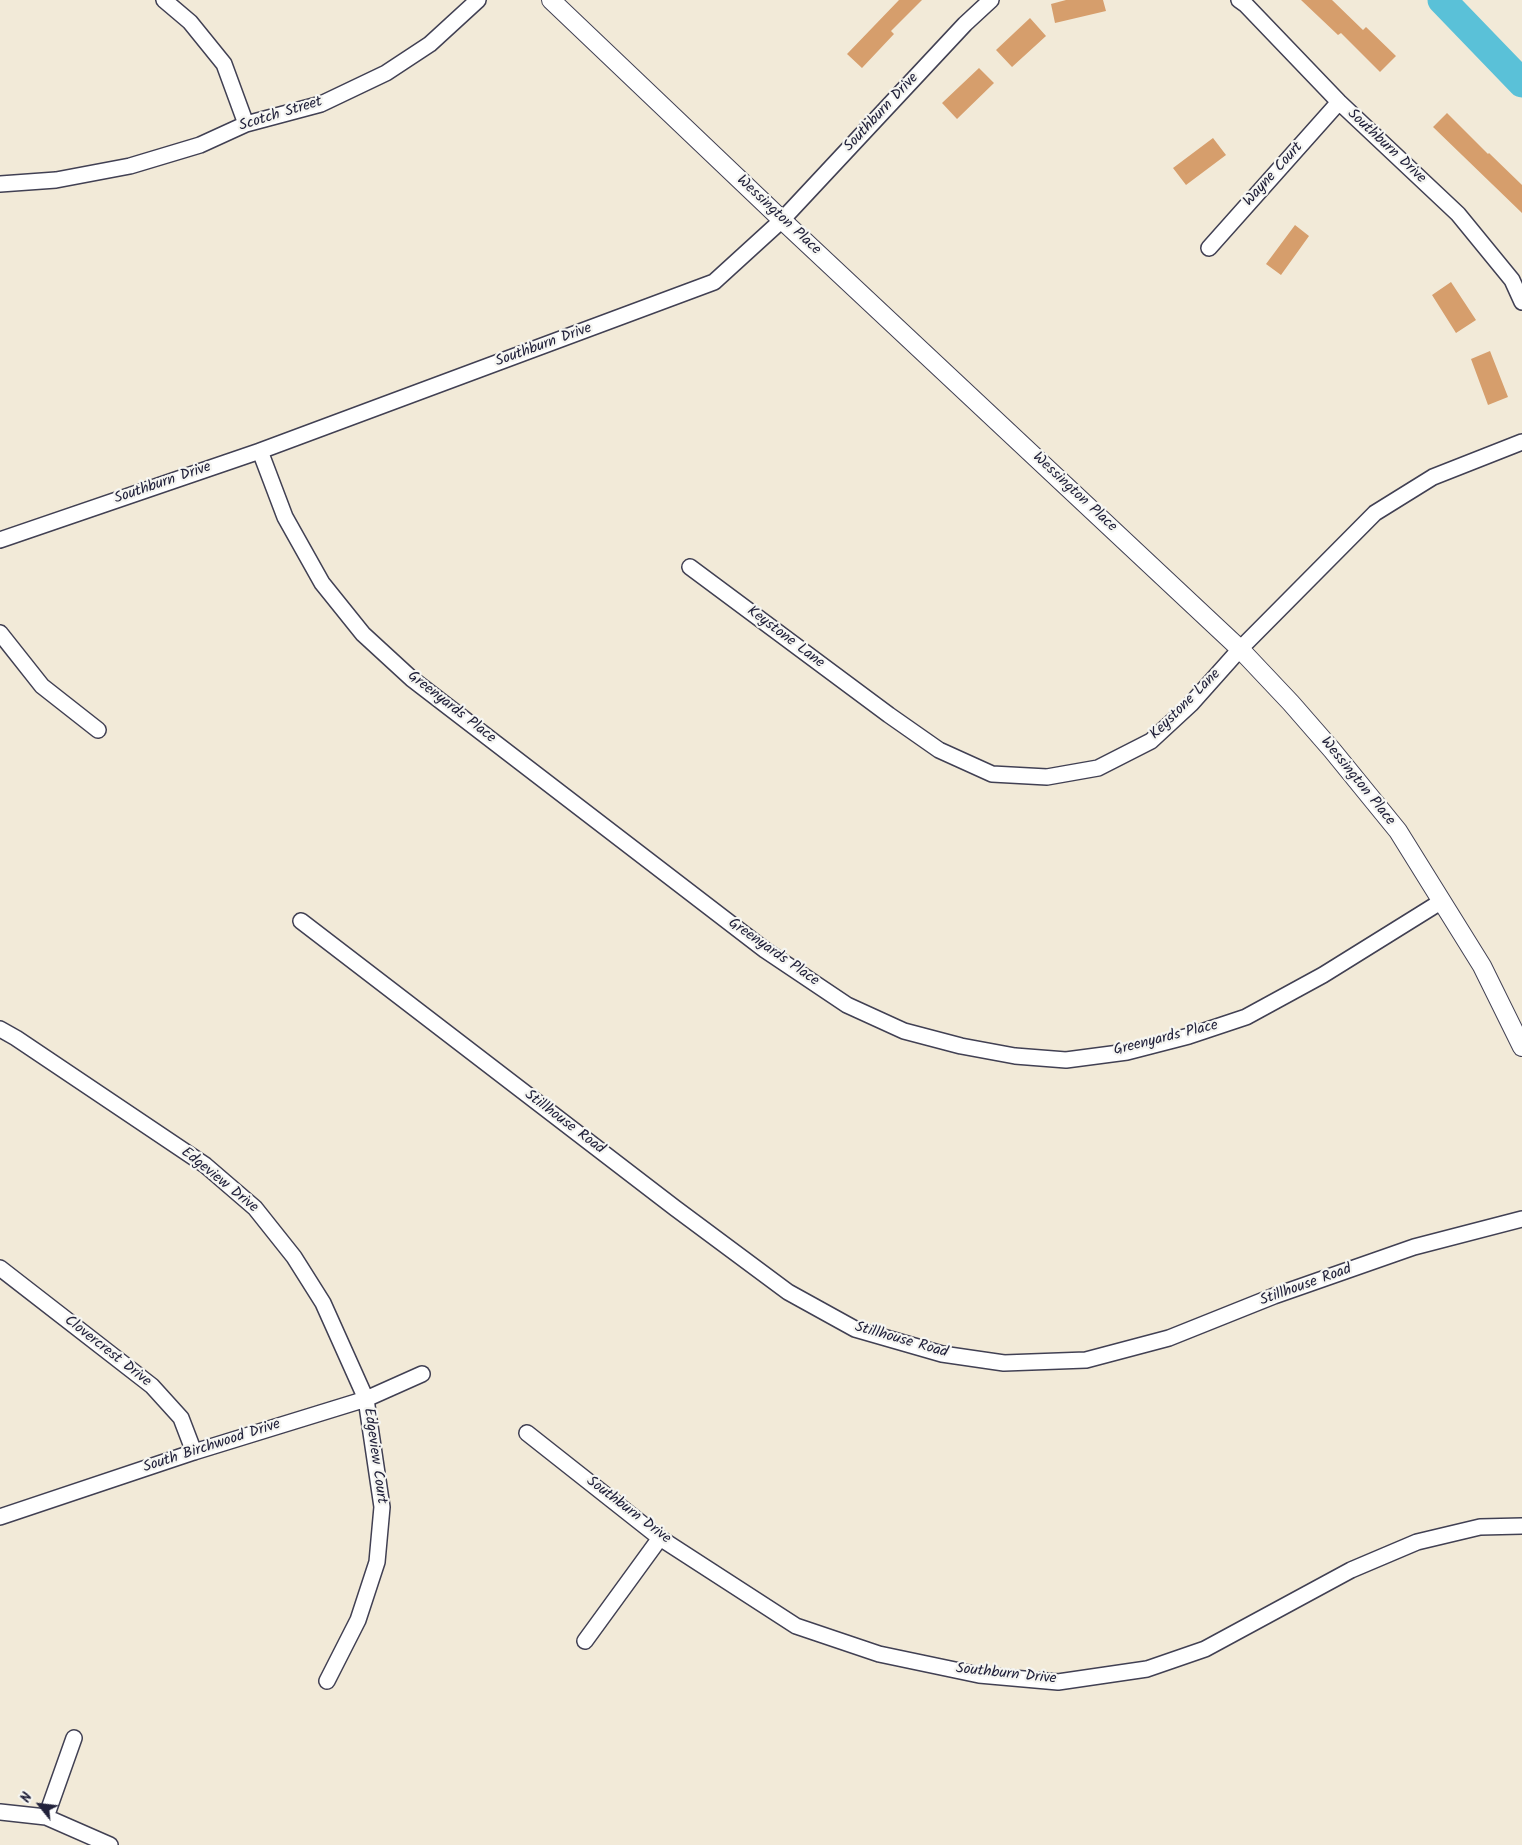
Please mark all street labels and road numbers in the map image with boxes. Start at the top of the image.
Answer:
street label: Southburn Drive [841,70,923,156]
street label: Scotch Street [237,94,325,136]
street label: Southburn Drive [1343,106,1429,188]
street label: Wayne Court [1240,139,1308,211]
street label: Wessington Place [732,172,824,260]
street label: Southburn Drive [493,320,595,372]
street label: Wessington Place [1028,449,1120,537]
street label: Southburn Drive [112,459,214,509]
street label: Keystone Lane [743,603,827,673]
street label: Keystone Lane [1147,666,1225,744]
street label: Greenyards Place [403,668,499,748]
street label: Wessington Place [1316,734,1398,830]
street label: Greenyards Place [724,915,822,991]
street label: Greenyards Place [1112,1017,1220,1061]
street label: Stillhouse Road [520,1087,608,1159]
street label: Edgeview Drive [177,1144,261,1218]
street label: Stillhouse Road [1258,1261,1354,1311]
street label: Clovercrest Drive [60,1312,154,1392]
street label: Stillhouse Road [852,1319,950,1363]
street label: Edgeview Court [358,1407,390,1505]
street label: South Birchwood Drive [141,1416,283,1478]
street label: Southburn Drive [582,1473,674,1549]
street label: Southburn Drive [955,1661,1057,1689]

